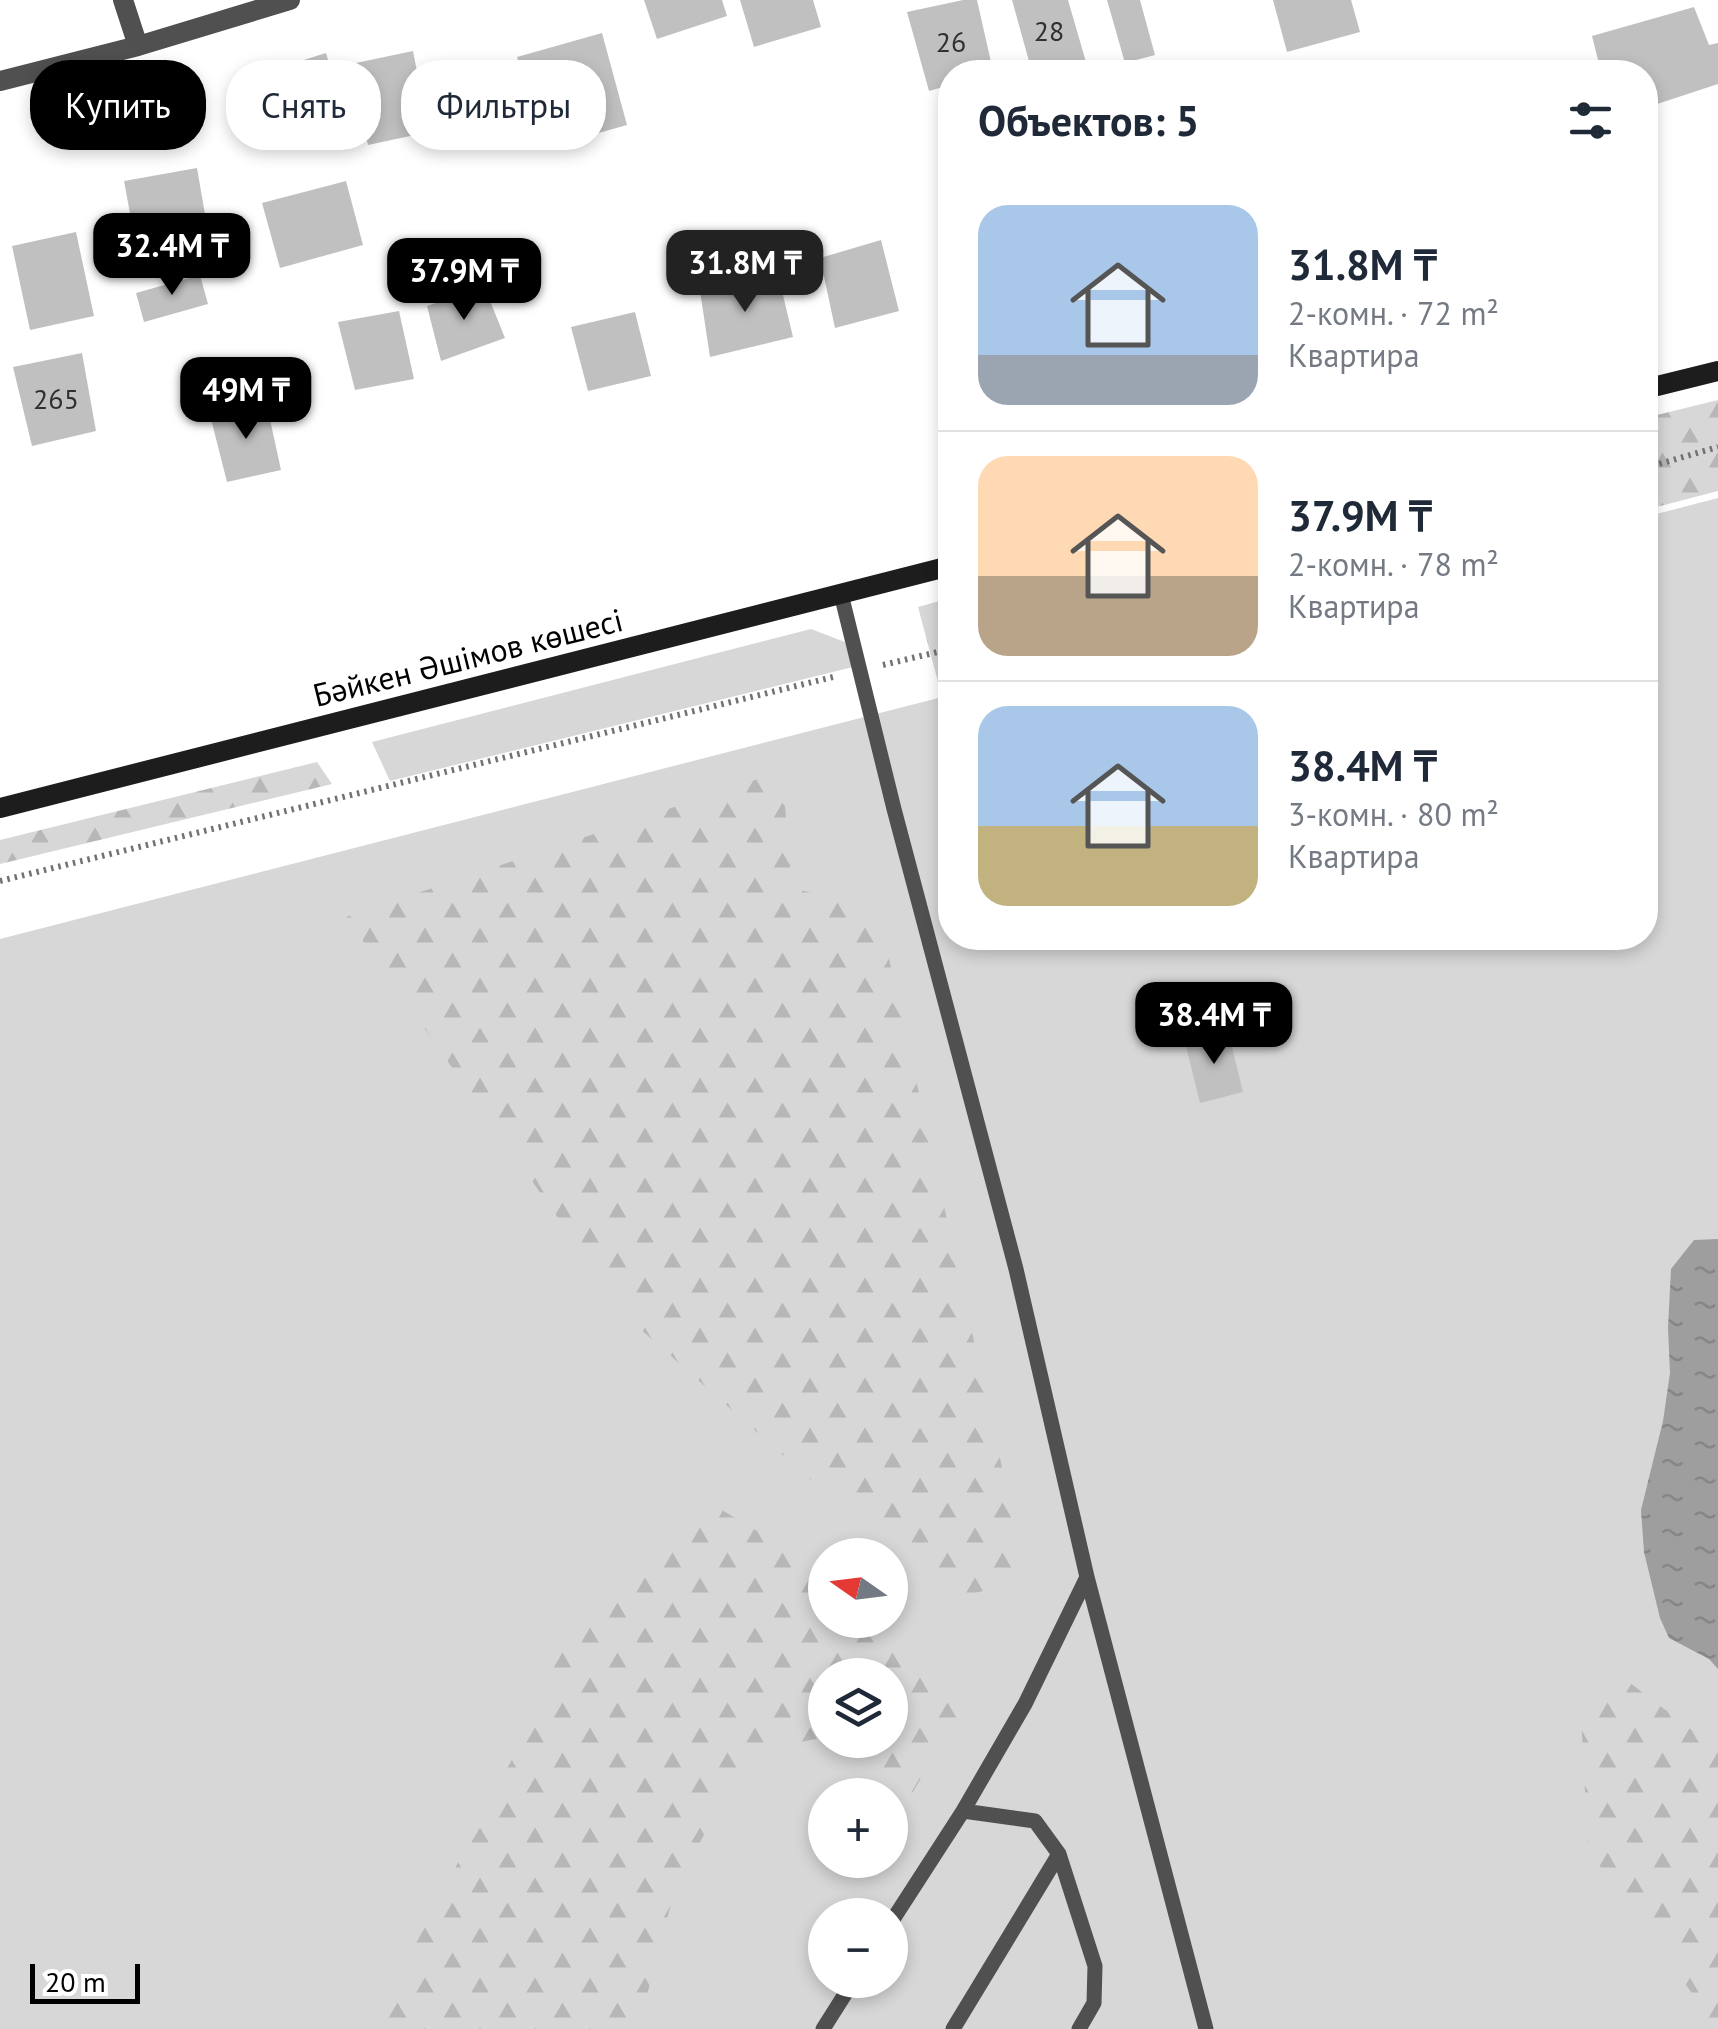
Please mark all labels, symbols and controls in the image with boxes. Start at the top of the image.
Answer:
house number: 28 [1034,12,1064,49]
house number: 26 [936,23,966,60]
chip: Купить [30,60,206,150]
chip: Снять [226,60,381,150]
chip: Фильтры [401,60,606,150]
text: Объектов: 5 [978,93,1199,148]
icon: filters [1563,93,1618,148]
pin: 32.4M ₸ [80,213,264,298]
text: 32.4M ₸ [115,224,229,266]
pin: 31.8M ₸ [653,230,837,315]
text: 31.8M ₸ [1288,237,1437,292]
pin: 37.9M ₸ [372,238,556,323]
text: 31.8M ₸ [688,241,802,283]
icon: home [1058,245,1178,365]
text: 37.9M ₸ [409,249,519,291]
text: 2-комн. · 72 m² [1288,292,1499,334]
text: Квартира [1288,334,1420,376]
pin: 49M ₸ [176,357,316,442]
text: 49M ₸ [202,368,290,410]
house number: 265 [33,380,79,417]
text: 37.9M ₸ [1288,488,1432,543]
icon: home [1058,496,1178,616]
text: 2-комн. · 78 m² [1288,543,1499,585]
text: Квартира [1288,585,1420,627]
street label: Бәйкен Әшімов көшесі [309,598,627,716]
text: 38.4M ₸ [1288,738,1437,793]
icon: home [1058,746,1178,866]
text: 3-комн. · 80 m² [1288,793,1499,835]
text: Квартира [1288,835,1420,877]
pin: 38.4M ₸ [1122,982,1306,1067]
text: 38.4M ₸ [1157,993,1271,1035]
north arrow [808,1538,908,1638]
map controls [808,1538,908,1998]
button: layers [808,1658,908,1758]
button: + [808,1778,908,1878]
button: − [808,1898,908,1998]
scale bar [30,1959,140,2004]
text: 20 m [45,1963,106,2000]

